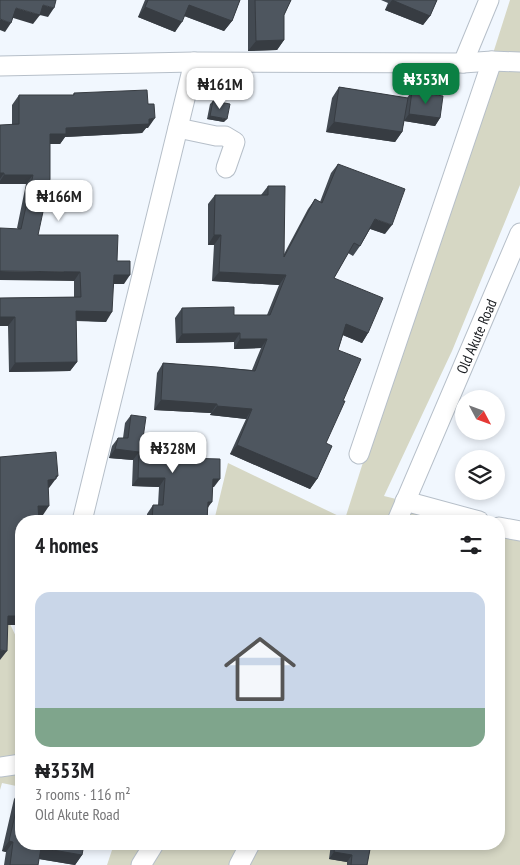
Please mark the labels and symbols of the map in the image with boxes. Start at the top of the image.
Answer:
pin: ₦353M [391,62,461,105]
pin: ₦161M [185,68,255,110]
pin: ₦166M [24,180,94,222]
street label: Old Akute Road [452,296,500,376]
north arrow [455,390,505,440]
pin: ₦328M [138,432,208,474]

